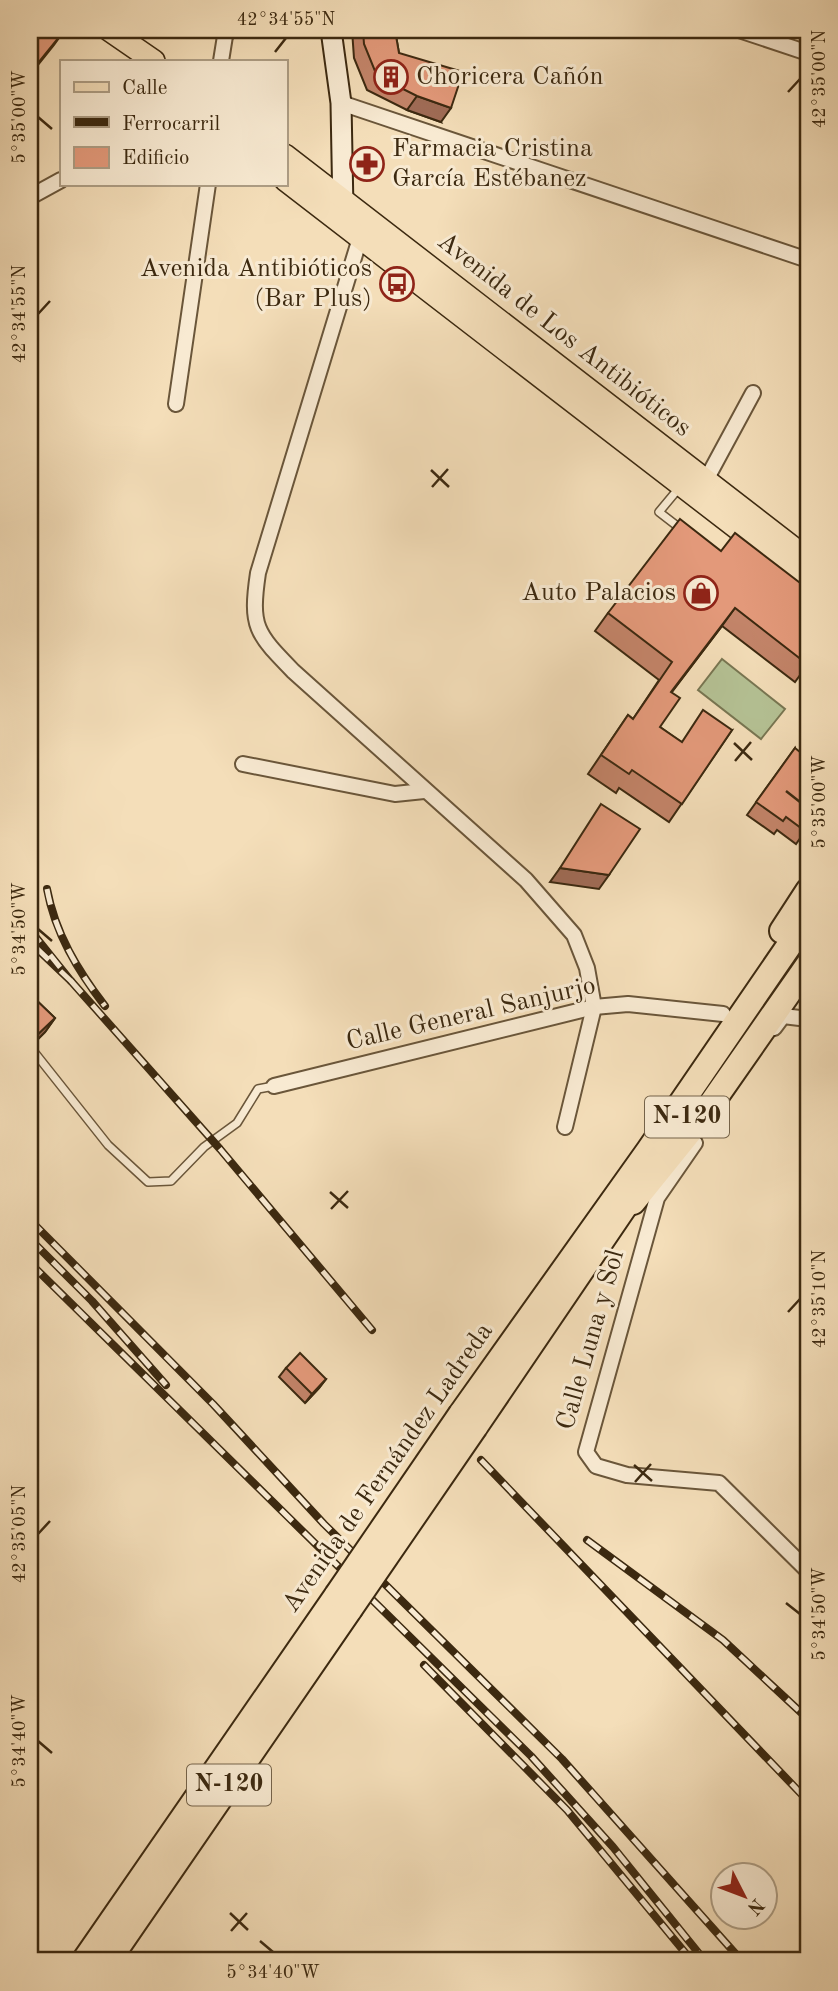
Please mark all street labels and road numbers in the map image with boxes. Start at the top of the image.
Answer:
street label: Avenida de Los Antibióticos [432,228,696,442]
street label: Calle General Sanjurjo [344,973,598,1055]
road number: N-120 [645,1097,729,1138]
street label: Calle Luna y Sol [553,1247,629,1433]
street label: Avenida de Fernández Ladreda [278,1318,498,1617]
road number: N-120 [187,1764,271,1806]

